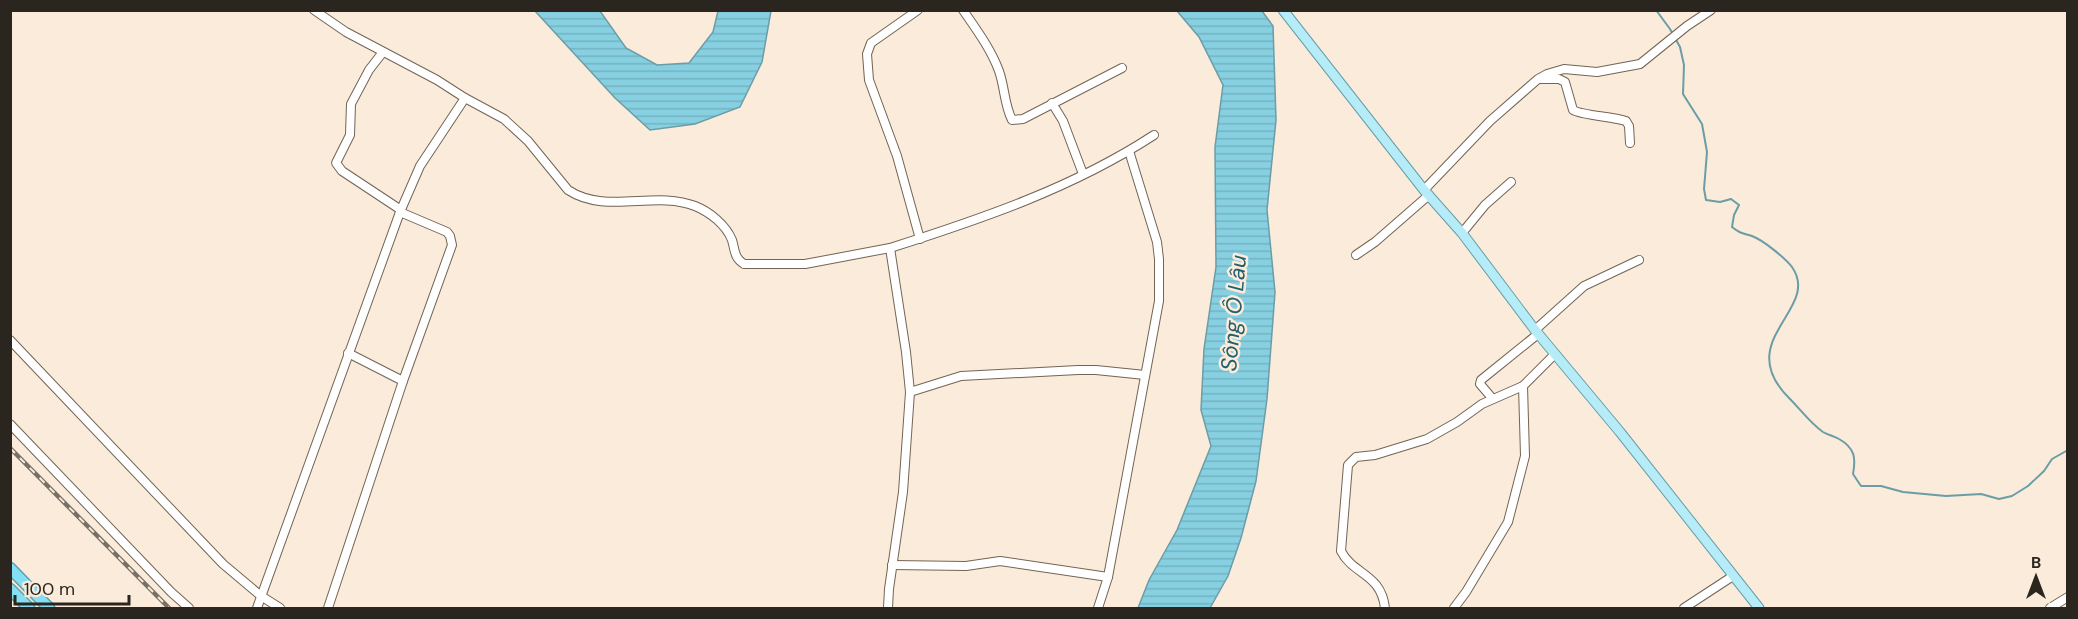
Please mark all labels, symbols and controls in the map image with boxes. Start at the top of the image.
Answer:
water label: Sông Ô Lâu [1214,253,1253,372]
north arrow [2006,547,2066,607]
text: B [2031,552,2041,573]
scale bar [15,568,129,606]
text: 100 m [24,577,75,601]

